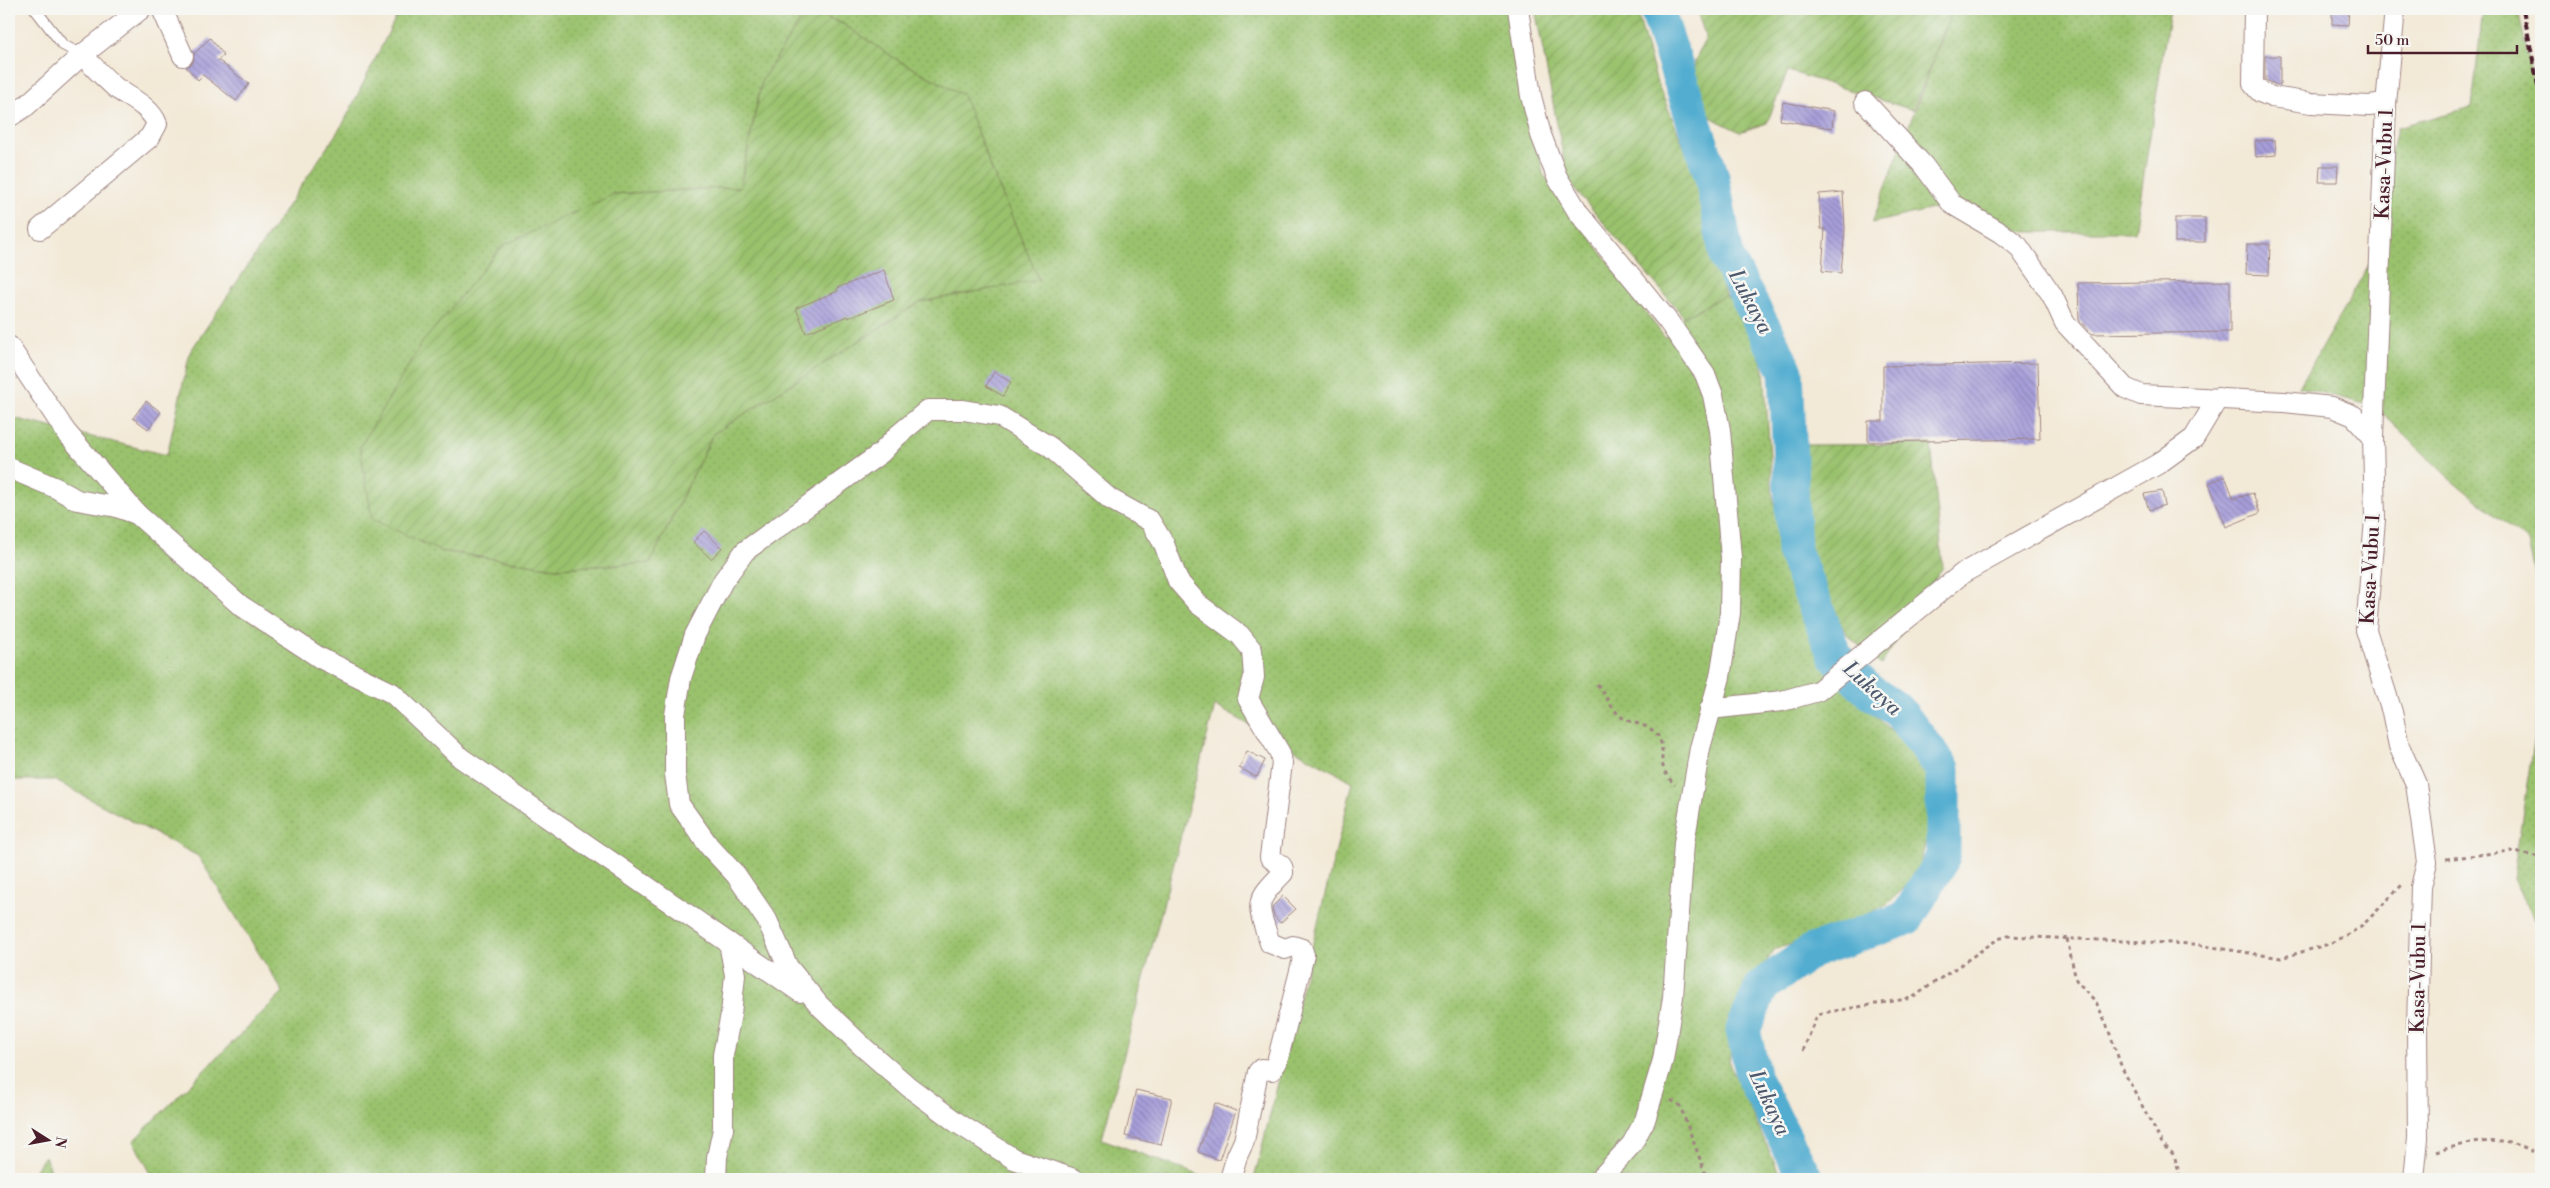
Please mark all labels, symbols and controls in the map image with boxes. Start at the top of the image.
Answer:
scale bar [2368,22,2516,54]
text: 50 m [2375,31,2409,50]
street label: Kasa-Vubu 1 [2371,108,2399,220]
water label: Lukaya [1722,265,1778,339]
street label: Kasa-Vubu 1 [2356,513,2386,625]
water label: Lukaya [1837,656,1907,722]
street label: Kasa-Vubu 1 [2406,922,2432,1034]
water label: Lukaya [1742,1065,1796,1140]
north arrow [22,1116,72,1166]
text: N [50,1135,70,1149]

